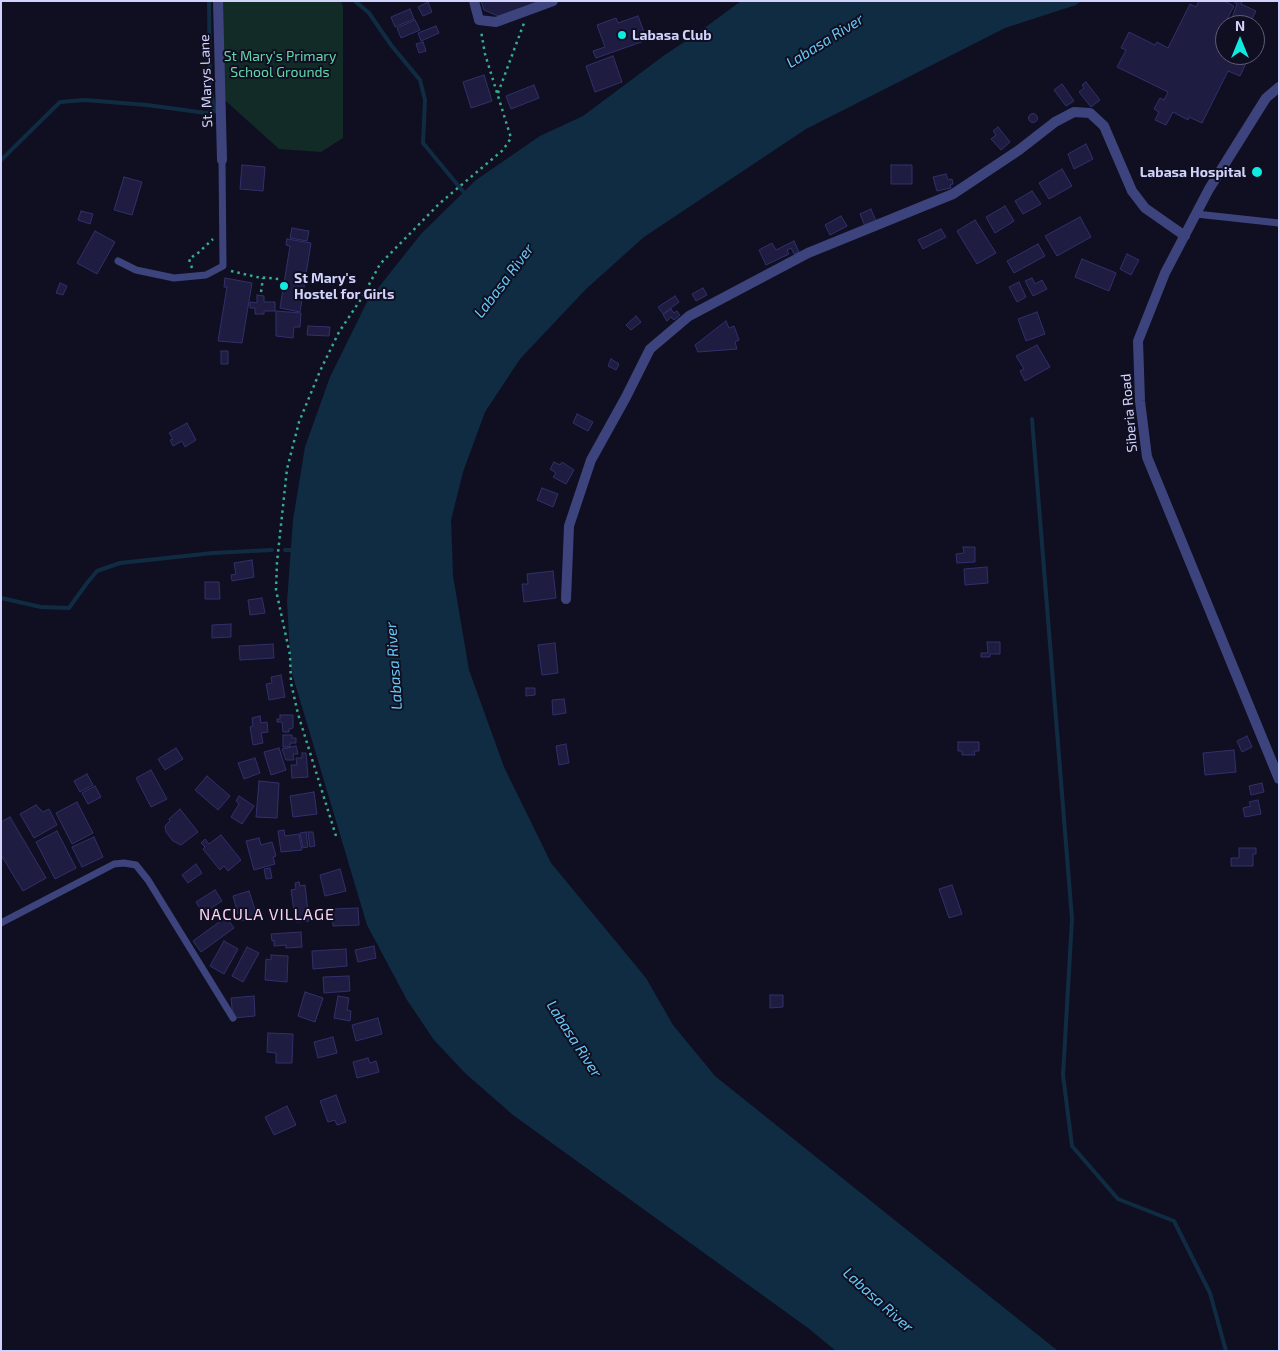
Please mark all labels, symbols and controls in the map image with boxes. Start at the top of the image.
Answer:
water label: Labasa River [783,10,867,72]
north arrow [1215,15,1265,65]
text: N [1235,17,1245,34]
place label: Labasa Club [632,27,712,43]
marker: Labasa Club [616,29,628,41]
street label: St. Marys Lane [196,34,216,128]
park label: St Mary's Primary School Grounds [224,48,336,80]
place label: Labasa Hospital [1140,164,1246,180]
marker: Labasa Hospital [1250,165,1264,179]
water label: Labasa River [470,240,538,322]
place label: St Mary's Hostel for Girls [294,270,394,302]
marker: St Mary's Hostel for Girls [278,280,290,292]
street label: Siberia Road [1117,373,1141,453]
water label: Labasa River [382,622,406,710]
district label: NACULA VILLAGE [197,905,337,925]
water label: Labasa River [543,997,605,1081]
water label: Labasa River [839,1264,917,1336]

